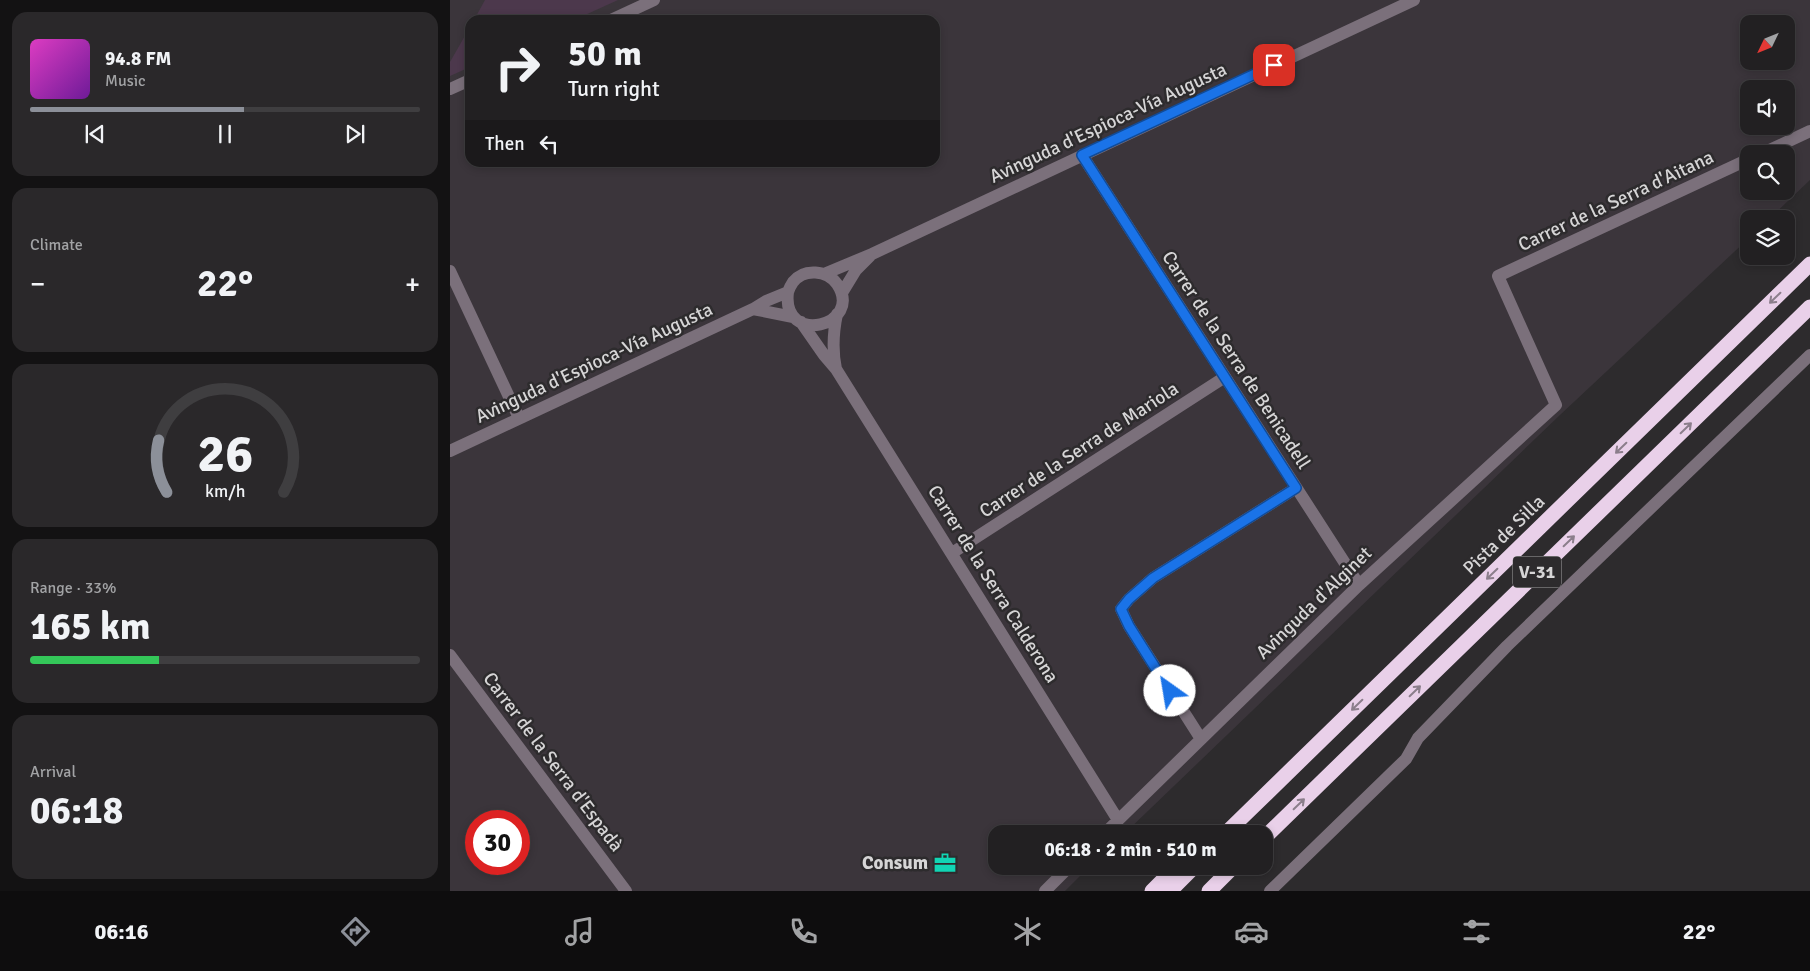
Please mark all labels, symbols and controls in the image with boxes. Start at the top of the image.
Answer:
north arrow [1740,15,1795,70]
map controls [1740,15,1795,265]
text: 50 m [568,32,642,75]
icon: right [485,35,550,100]
pin [1253,44,1295,86]
text: 94.8 FM [105,47,171,71]
icon: arrive [1260,51,1288,79]
street label: Avinguda d'Espioca-Vía Augusta [986,57,1230,189]
text: Music [105,71,146,91]
text: Turn right [568,75,660,102]
button: sound [1740,80,1795,135]
icon: previous [81,120,109,148]
icon: pause [211,120,239,148]
icon: next [341,120,369,148]
icon: left [535,130,563,158]
text: Then [485,132,525,156]
street label: Carrer de la Serra d'Aitana [1514,145,1718,257]
button: search [1740,145,1795,200]
button: layers [1740,210,1795,265]
text: Climate [30,235,83,255]
street label: Carrer de la Serra de Benicadell [1156,246,1316,474]
text: 22° [197,260,253,307]
text: − [30,267,45,301]
text: + [405,267,420,301]
one-way arrow [1769,292,1781,304]
street label: Avinguda d'Espioca-Vía Augusta [472,297,716,429]
street label: Carrer de la Serra de Mariola [975,377,1183,523]
one-way arrow [1680,421,1692,434]
text: 26 [197,422,253,486]
one-way arrow [1615,442,1627,454]
text: km/h [205,480,245,502]
street label: Carrer de la Serra Calderona [922,481,1064,687]
street label: Pista de Silla [1458,490,1550,580]
one-way arrow [1563,535,1576,547]
street label: Avinguda d'Alginet [1251,541,1377,664]
road number: V-31 [1513,556,1561,588]
one-way arrow [1486,568,1498,580]
text: Range · 33% [30,578,116,598]
text: 165 km [30,603,151,650]
position arrow [1143,664,1195,716]
street label: Carrer de la Serra d'Espadà [478,668,628,856]
one-way arrow [1409,685,1422,697]
one-way arrow [1351,699,1363,711]
text: Arrival [30,762,76,782]
text: 06:18 [30,787,123,834]
one-way arrow [1292,798,1305,810]
speed limit sign: 30 [465,810,530,875]
text: 06:18 · 2 min · 510 m [1044,838,1217,862]
office icon: Consum [932,850,958,876]
place label: Consum [862,851,928,875]
icon: directions [338,914,373,949]
icon: music [562,914,597,949]
icon: phone [786,914,821,949]
icon: climate [1010,914,1045,949]
icon: car [1234,914,1269,949]
icon: filters [1459,914,1494,949]
text: 06:16 [95,918,149,945]
text: 22° [1683,918,1715,945]

